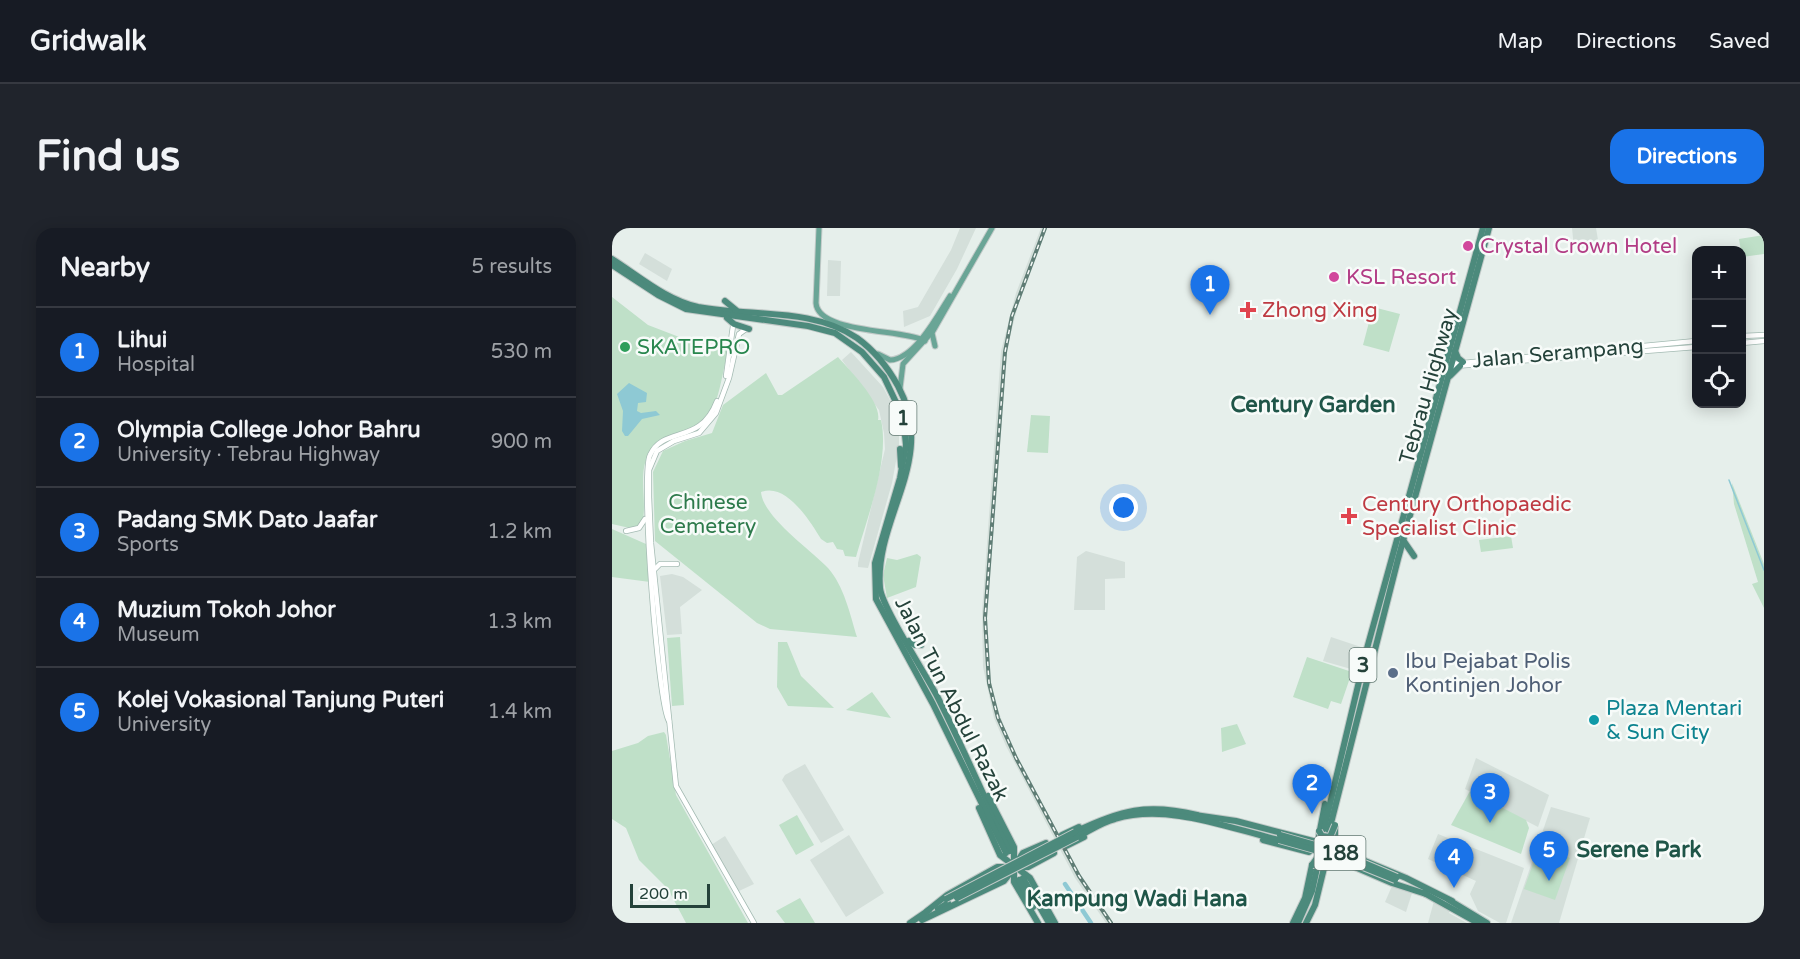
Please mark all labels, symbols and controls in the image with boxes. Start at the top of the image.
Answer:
text: Gridwalk [30,24,147,58]
text: Map [1497,29,1543,54]
text: Directions [1576,29,1676,54]
text: Saved [1709,29,1770,54]
button: Directions [1610,129,1764,184]
text: Find us [36,131,180,182]
place label: Crystal Crown Hotel [1480,234,1677,259]
marker: Crystal Crown Hotel [1461,239,1475,253]
map controls [1692,246,1746,408]
button: + [1692,246,1746,300]
text: Nearby [60,252,150,283]
text: 5 results [472,255,552,279]
place label: KSL Resort [1346,265,1456,290]
pin: 1 [1190,266,1230,315]
marker: KSL Resort [1327,270,1341,284]
place label: Zhong Xing [1262,298,1378,323]
button: − [1692,300,1746,354]
marker: Zhong Xing [1239,301,1257,319]
street label: Tebrau Highway [1394,305,1463,467]
text: Lihui [117,327,167,353]
street label: Jalan Serampang [1471,334,1645,373]
place label: SKATEPRO [637,335,750,360]
text: 1 [73,340,86,364]
text: 530 m [491,340,552,364]
marker: SKATEPRO [618,340,632,354]
text: Hospital [117,353,195,377]
button: locate [1692,354,1746,408]
district label: Century Garden [1230,392,1396,418]
road number: 1 [890,401,916,435]
text: Olympia College Johor Bahru [117,417,421,443]
text: 2 [73,430,86,454]
text: 900 m [491,430,552,454]
text: University · Tebrau Highway [117,443,380,467]
park label: Chinese Cemetery [660,490,756,539]
place label: Century Orthopaedic Specialist Clinic [1362,492,1571,541]
your location [1109,493,1138,522]
text: Padang SMK Dato Jaafar [117,507,377,533]
marker: Century Orthopaedic Specialist Clinic [1340,507,1358,525]
text: 3 [73,520,86,544]
text: 1.2 km [487,520,552,544]
text: Sports [117,533,179,557]
street label: Jalan Tun Abdul Razak [889,593,1014,805]
text: Muzium Tokoh Johor [117,597,336,623]
text: 4 [73,610,86,634]
text: 1.3 km [487,610,552,634]
text: Museum [117,623,200,647]
road number: 3 [1350,648,1376,682]
place label: Ibu Pejabat Polis Kontinjen Johor [1405,649,1571,698]
marker: Ibu Pejabat Polis Kontinjen Johor [1386,666,1400,680]
text: Kolej Vokasional Tanjung Puteri [117,687,444,713]
place label: Plaza Mentari & Sun City [1606,696,1742,745]
text: 5 [73,700,86,724]
text: 1.4 km [488,700,552,724]
text: University [117,713,211,737]
marker: Plaza Mentari & Sun City [1587,713,1601,727]
pin: 2 [1292,764,1332,814]
pin: 3 [1470,774,1510,823]
pin: 5 [1530,832,1568,881]
road number: 188 [1314,836,1366,870]
district label: Serene Park [1576,837,1702,863]
pin: 4 [1434,838,1474,888]
scale bar [630,881,710,908]
text: 200 m [639,884,688,904]
district label: Kampung Wadi Hana [1026,886,1248,912]

